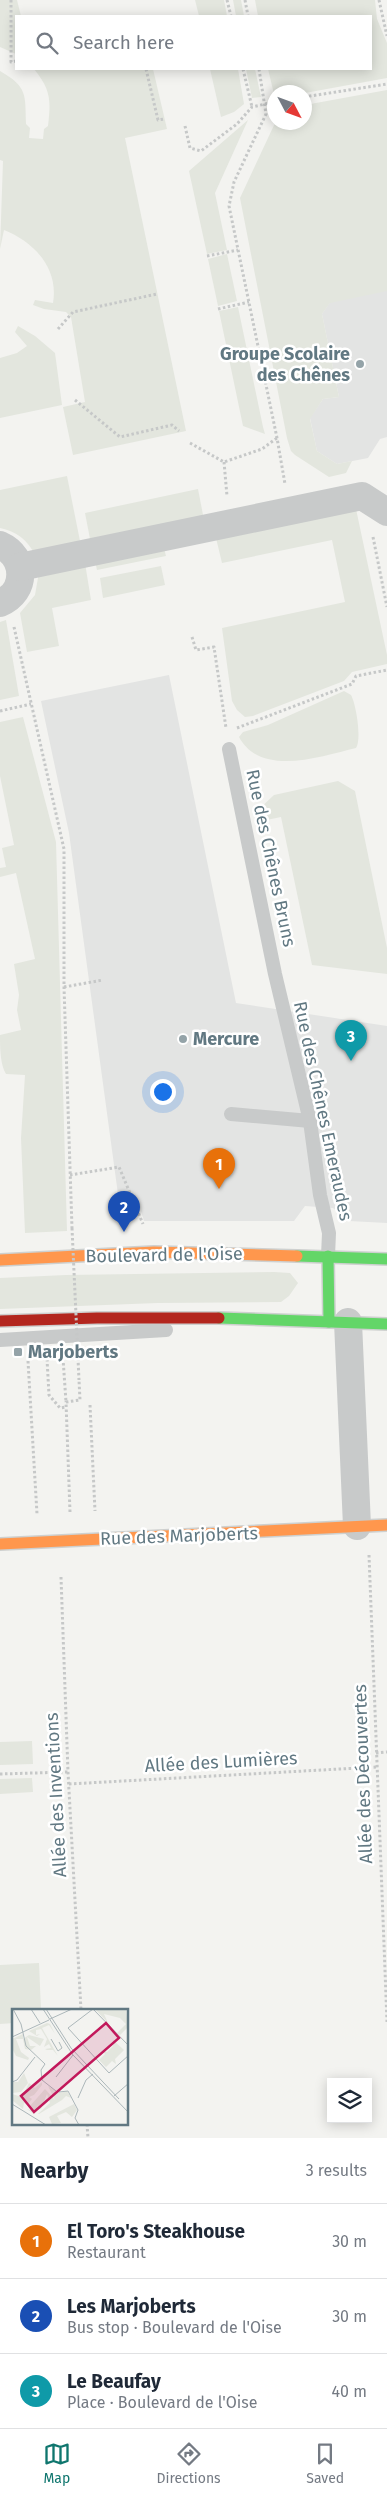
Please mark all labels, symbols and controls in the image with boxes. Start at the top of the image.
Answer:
search box [15,15,372,70]
icon: search [33,29,61,57]
text: Search here [73,31,174,54]
north arrow [267,85,312,130]
place label: Groupe Scolaire des Chênes [220,343,350,386]
marker: Groupe Scolaire des Chênes [354,358,366,370]
street label: Rue des Chênes Bruns [241,767,301,949]
street label: Rue des Chênes Emeraudes [289,999,357,1223]
pin: 3 [335,1020,367,1061]
place label: Mercure [193,1028,259,1050]
marker: Mercure [177,1033,189,1045]
your location [150,1079,176,1105]
pin: 1 [203,1148,235,1189]
pin: 2 [108,1191,140,1232]
street label: Boulevard de l'Oise [85,1243,243,1267]
place label: Marjoberts [28,1341,118,1363]
marker: Marjoberts [12,1346,24,1358]
street label: Rue des Marjoberts [100,1522,258,1550]
street label: Allée des Découvertes [349,1684,377,1864]
street label: Allée des Inventions [41,1712,71,1878]
street label: Allée des Lumières [144,1747,298,1777]
inset map [12,2009,129,2126]
map controls [327,2078,372,2123]
button: layers [327,2078,372,2123]
text: Nearby [20,2158,88,2184]
text: 3 results [306,2161,367,2180]
text: El Toro's Steakhouse [67,2220,245,2243]
text: 1 [32,2232,40,2251]
text: 30 m [332,2232,367,2251]
text: Restaurant [67,2243,146,2262]
text: Les Marjoberts [67,2295,196,2318]
text: 2 [32,2307,40,2326]
text: 30 m [332,2307,367,2326]
text: Bus stop · Boulevard de l'Oise [67,2318,282,2337]
text: Le Beaufay [67,2370,161,2393]
text: 3 [32,2382,40,2401]
text: 40 m [332,2382,367,2401]
text: Place · Boulevard de l'Oise [67,2393,258,2412]
tab: Map [43,2440,71,2487]
tab: Directions [156,2440,221,2487]
tab: Saved [306,2440,344,2487]

